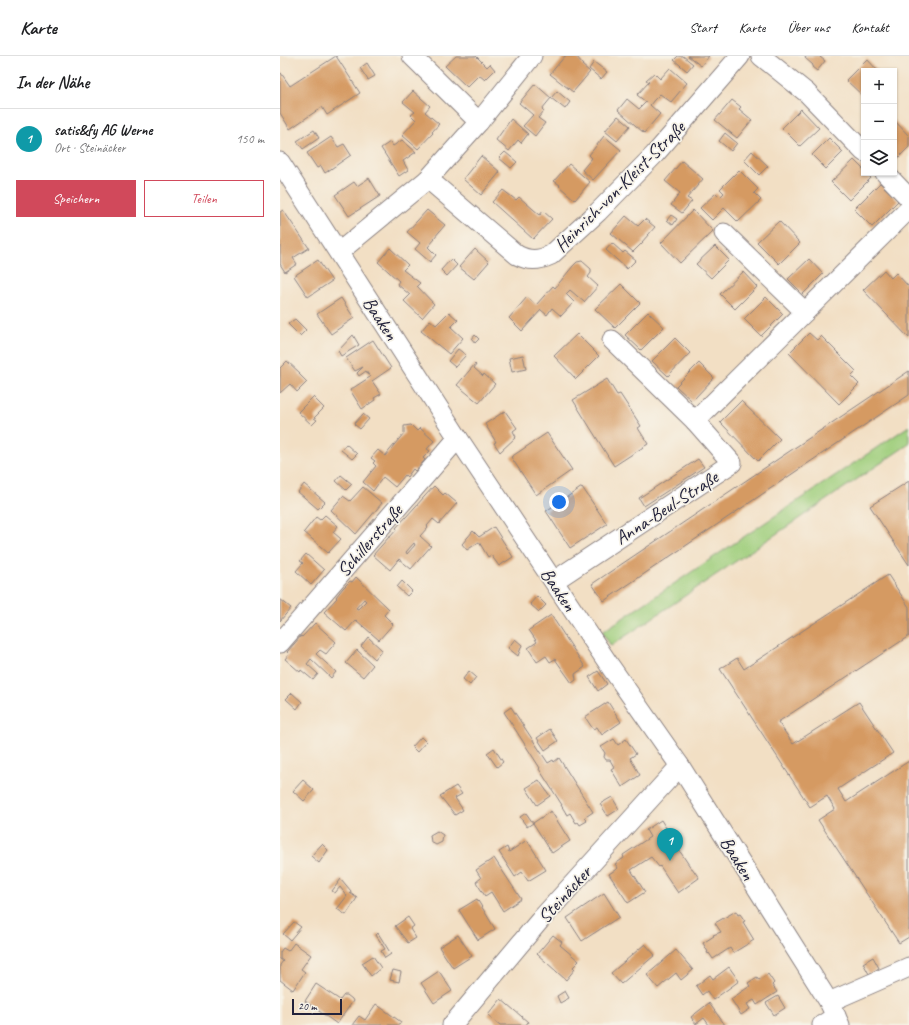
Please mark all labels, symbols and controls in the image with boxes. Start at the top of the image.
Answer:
text: Karte [20,16,57,40]
text: Start [689,19,717,36]
text: Karte [739,19,765,36]
text: Über uns [787,19,829,36]
text: Kontakt [851,19,889,36]
map controls [861,68,897,176]
button: + [861,68,897,104]
text: In der Nähe [16,72,89,93]
button: − [861,104,897,140]
street label: Heinrich-von-Kleist-Straße [549,115,692,257]
text: satis&fy AG Werne [54,121,152,140]
text: 1 [26,131,32,147]
text: 150 m [236,131,264,147]
text: Ort · Steinäcker [54,140,126,156]
button: layers [861,140,897,176]
button: Speichern [16,180,136,217]
button: Teilen [144,180,264,217]
street label: Baaken [357,292,403,345]
street label: Anna-Beul-Straße [610,465,724,550]
your location [549,492,569,512]
street label: Schillerstraße [332,498,409,582]
street label: Baaken [535,563,582,616]
pin: 1 [657,828,683,861]
street label: Baaken [714,832,760,885]
street label: Steinäcker [533,859,598,928]
scale bar [292,997,342,1016]
text: 20 m [298,999,317,1013]

